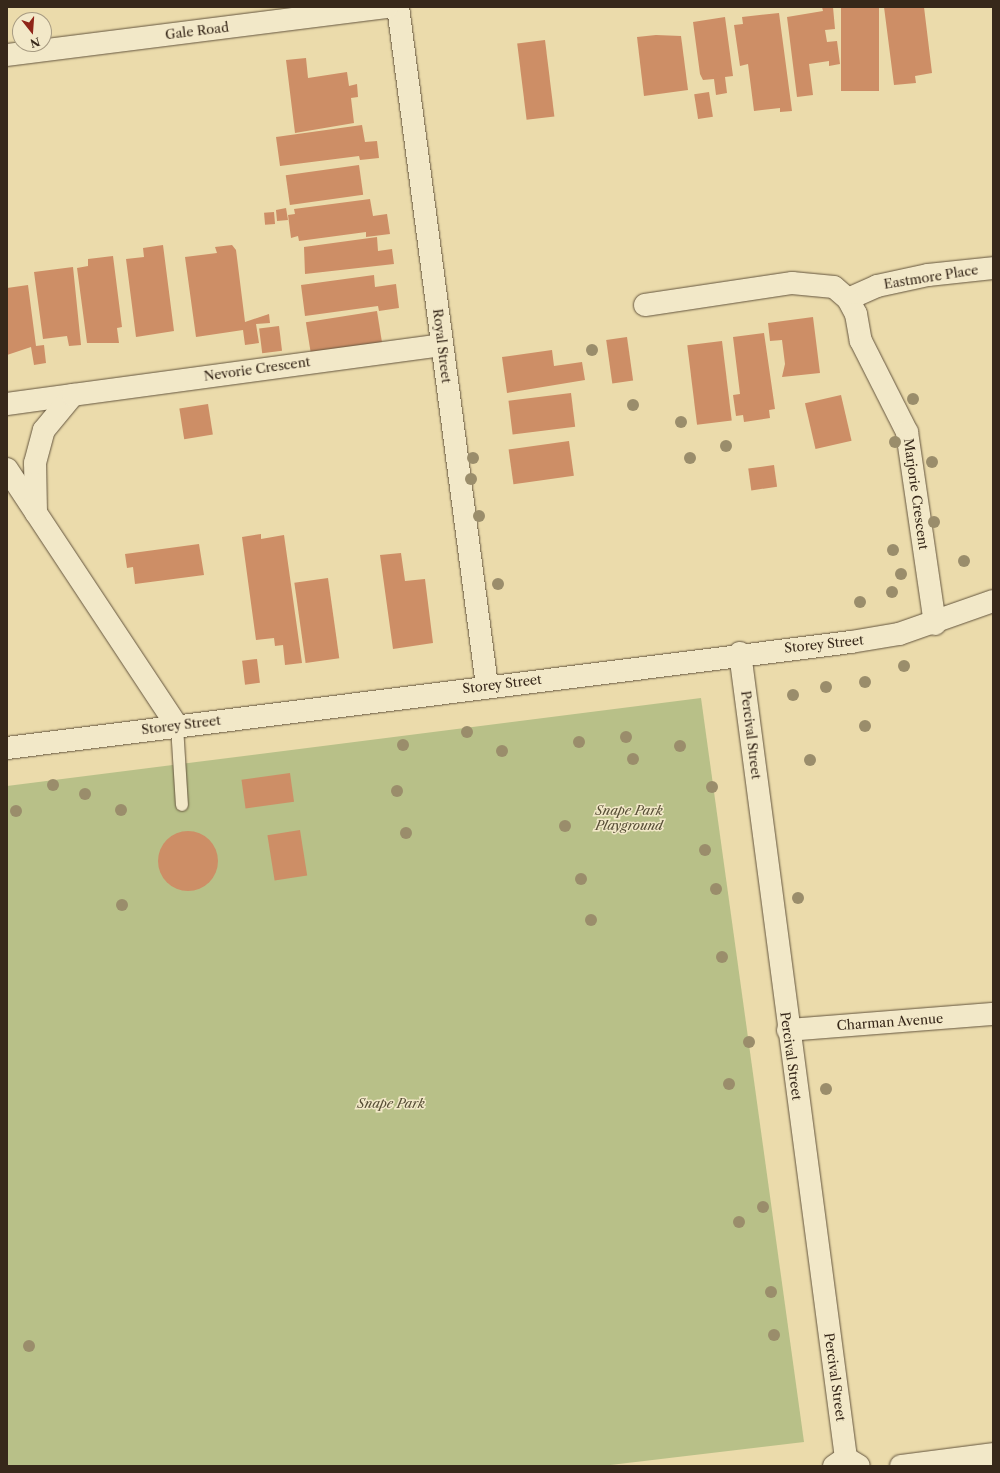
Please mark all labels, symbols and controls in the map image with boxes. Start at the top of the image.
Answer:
north arrow [12,12,52,52]
street label: Gale Road [164,19,230,43]
text: N [29,34,42,51]
street label: Eastmore Place [883,262,979,292]
street label: Royal Street [430,308,454,384]
street label: Nevorie Crescent [203,354,311,384]
street label: Marjorie Crescent [900,437,932,551]
street label: Storey Street [783,632,865,656]
street label: Storey Street [461,671,543,697]
street label: Percival Street [738,690,764,780]
street label: Storey Street [140,712,222,738]
park label: Snape Park Playground [595,803,663,834]
street label: Charman Avenue [836,1010,944,1034]
street label: Percival Street [777,1011,805,1101]
park label: Snape Park [357,1095,425,1111]
street label: Percival Street [821,1332,849,1422]

